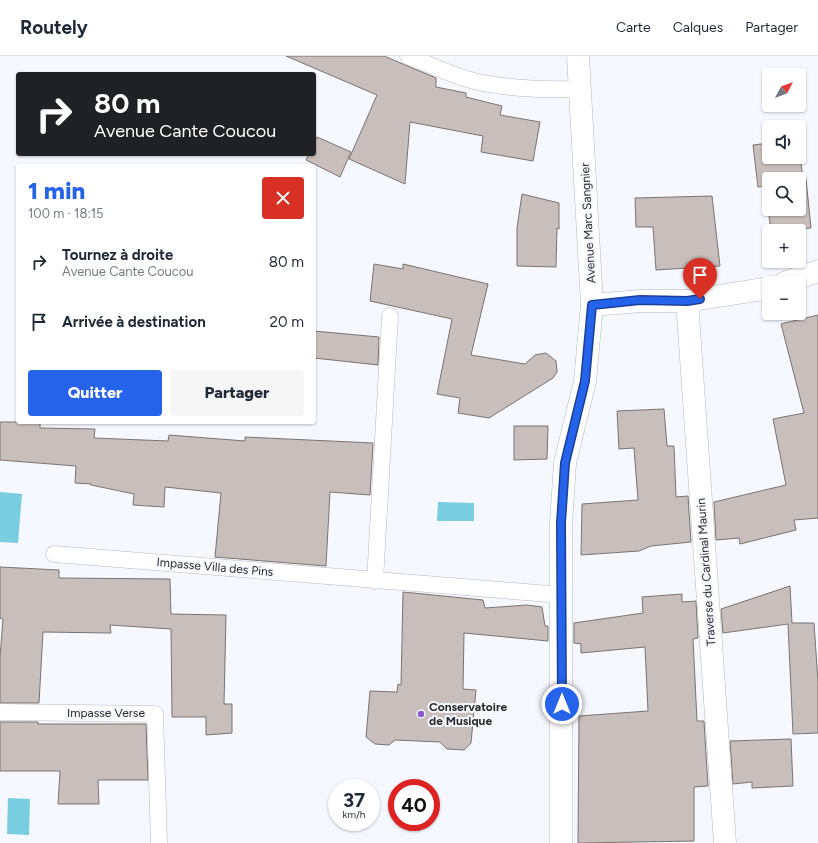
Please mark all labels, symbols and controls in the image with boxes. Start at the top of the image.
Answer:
text: Routely [20,16,88,39]
text: Carte [616,19,651,36]
text: Calques [673,19,723,36]
text: Partager [745,19,798,36]
north arrow [762,68,806,112]
map controls [762,68,806,320]
text: 80 m [94,86,160,120]
icon: right [28,88,80,140]
text: Avenue Cante Coucou [94,120,276,142]
button: sound [762,120,806,164]
street label: Avenue Marc Sangnier [578,162,598,284]
button: search [762,172,806,216]
text: 1 min [28,176,85,205]
button: close [262,177,304,219]
text: 100 m · 18:15 [28,206,104,221]
button: + [762,224,806,268]
text: Tournez à droite [62,246,173,264]
icon: right [28,251,50,273]
text: 80 m [269,253,304,271]
pin [683,258,717,299]
text: Avenue Cante Coucou [62,264,194,279]
icon: arrive [689,264,711,286]
button: − [762,276,806,320]
icon: arrive [28,311,50,333]
text: Arrivée à destination [62,313,206,331]
text: 20 m [270,313,304,331]
button: Quitter [28,370,162,416]
button: Partager [170,370,304,416]
street label: Traverse du Cardinal Maurin [694,497,718,646]
street label: Impasse Villa des Pins [156,555,274,579]
position arrow [541,683,583,725]
place label: Conservatoire de Musique [429,700,508,728]
street label: Impasse Verse [67,706,145,720]
marker: Conservatoire de Musique [416,709,426,719]
speed limit sign: 40 [388,779,440,831]
text: 37 [343,788,365,812]
text: km/h [343,808,365,821]

